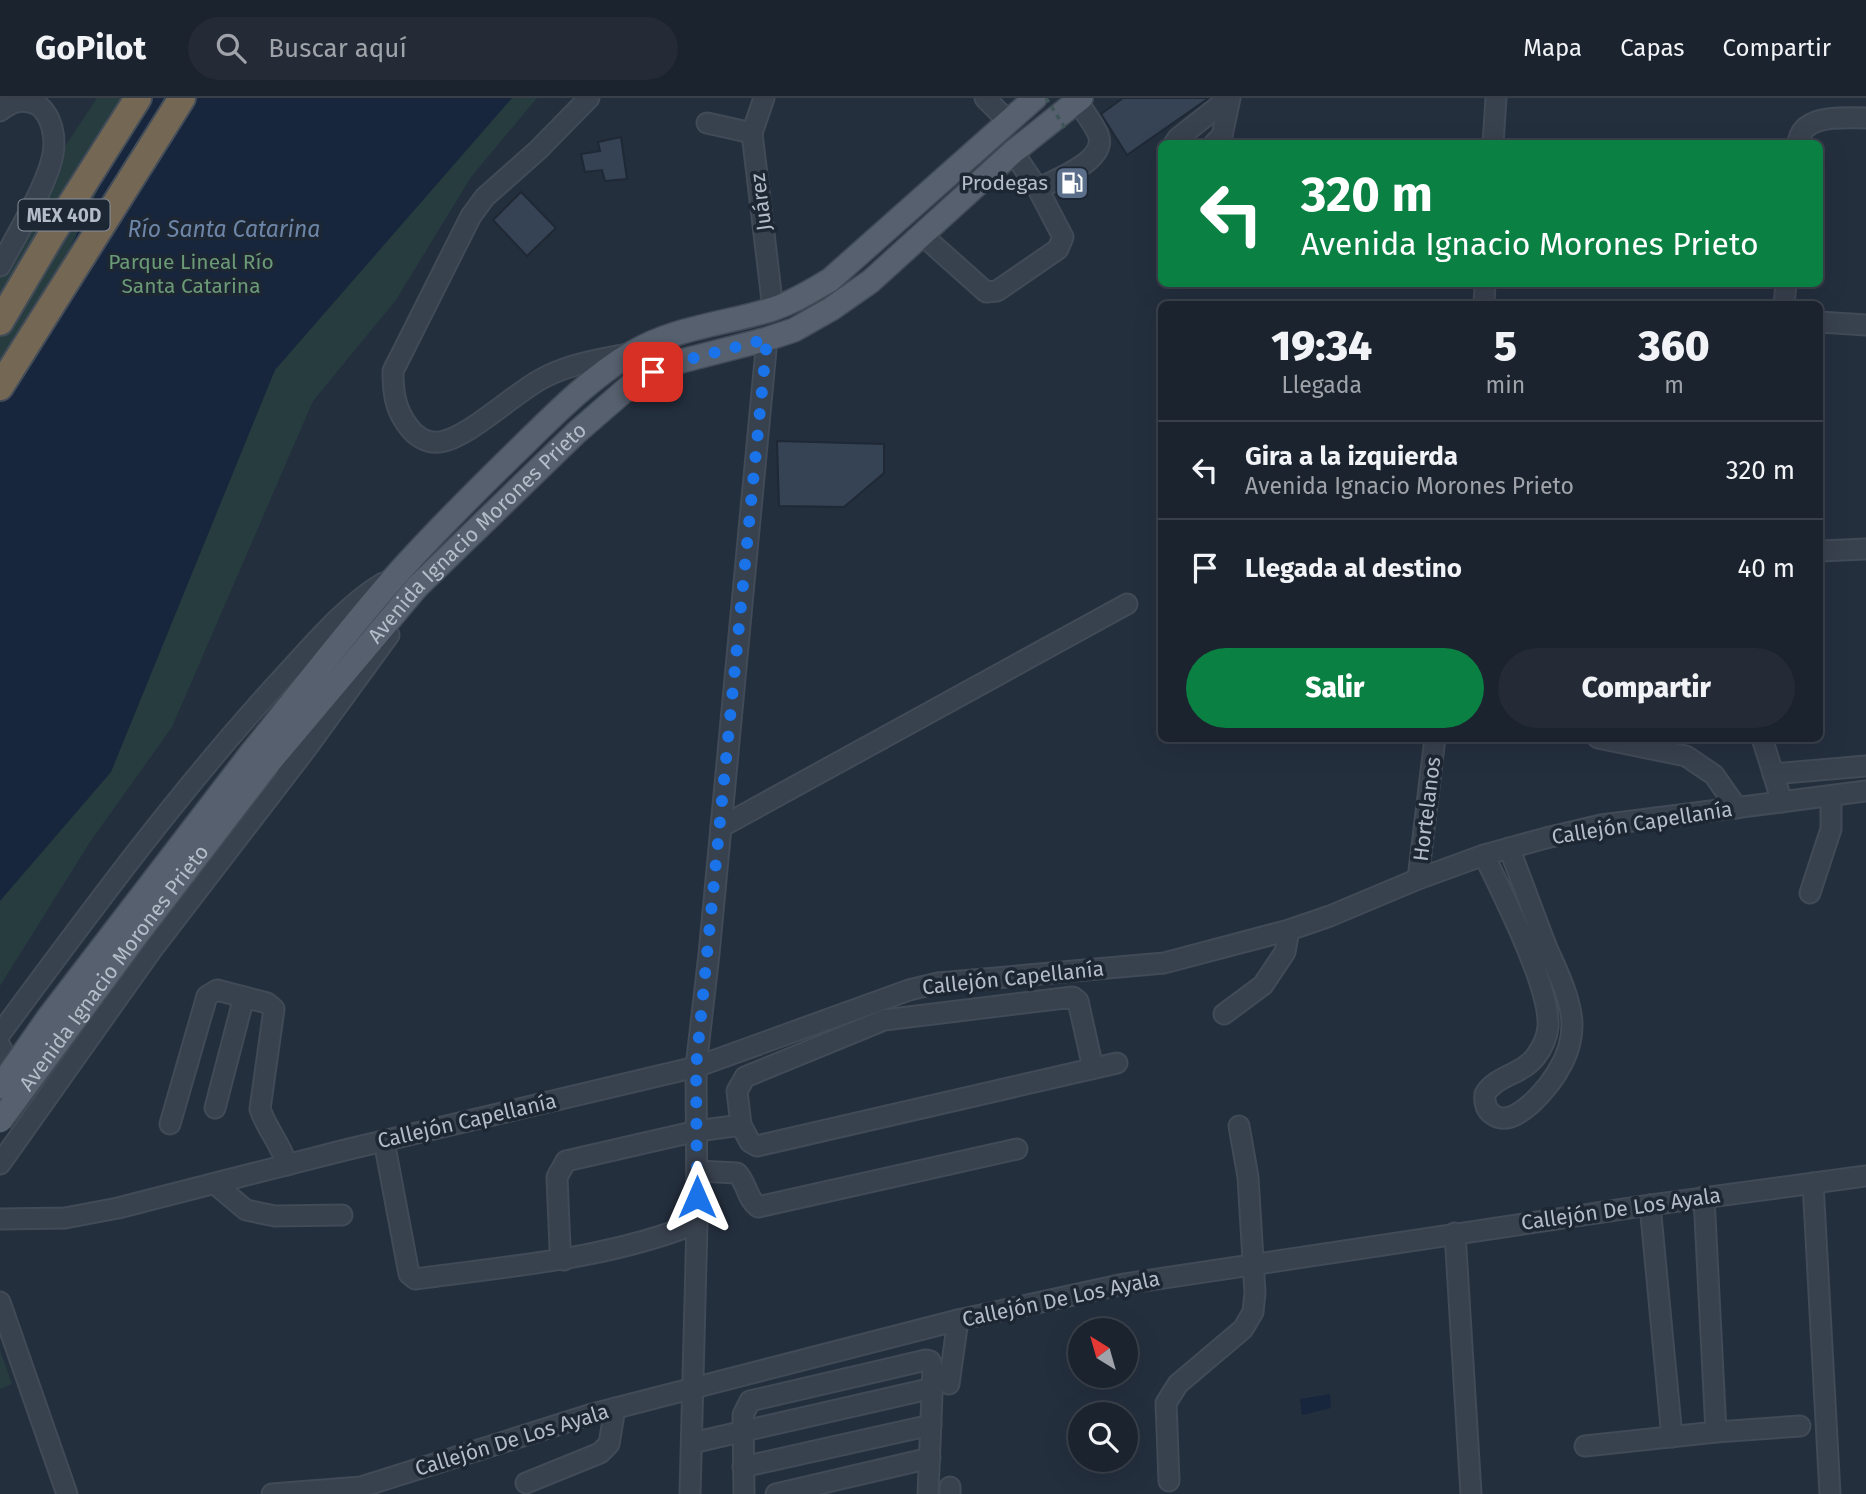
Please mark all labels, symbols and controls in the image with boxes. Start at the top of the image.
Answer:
search box [188,17,678,80]
text: GoPilot [35,28,146,68]
icon: search [212,29,250,67]
text: Buscar aquí [268,33,407,64]
text: Mapa [1523,34,1582,62]
text: Capas [1620,34,1684,62]
text: Compartir [1722,34,1831,62]
fuel station icon: Prodegas [1053,164,1091,202]
text: 320 m [1301,165,1433,224]
icon: left [1186,168,1277,259]
place label: Prodegas [961,170,1048,196]
street label: Juárez [745,172,777,232]
road number: MEX 40D [18,200,110,230]
water label: Río Santa Catarina [128,215,320,243]
text: Avenida Ignacio Morones Prieto [1301,225,1759,263]
park label: Parque Lineal Río Santa Catarina [108,249,274,299]
text: 19:34 [1271,321,1372,371]
text: 5 [1494,321,1517,371]
text: 360 [1639,321,1710,371]
pin [623,342,683,402]
icon: arrive [634,353,672,391]
text: Llegada [1281,371,1362,399]
text: min [1486,371,1525,399]
text: m [1664,371,1684,399]
street label: Avenida Ignacio Morones Prieto [362,417,592,649]
text: Gira a la izquierda [1245,441,1458,472]
icon: left [1186,451,1224,489]
text: 320 m [1726,455,1795,486]
text: Avenida Ignacio Morones Prieto [1245,472,1574,500]
icon: arrive [1186,549,1224,587]
text: Llegada al destino [1245,553,1462,584]
text: 40 m [1737,553,1795,584]
button: Salir [1186,648,1484,728]
button: Compartir [1498,648,1795,728]
street label: Hortelanos [1408,755,1446,863]
street label: Callejón Capellanía [1550,796,1734,850]
street label: Avenida Ignacio Morones Prieto [14,840,214,1096]
street label: Callejón Capellanía [921,956,1105,1000]
street label: Callejón Capellanía [375,1088,559,1154]
position arrow [660,1160,734,1234]
street label: Callejón De Los Ayala [1520,1182,1722,1236]
street label: Callejón De Los Ayala [960,1265,1162,1333]
north arrow [1068,1318,1138,1388]
map controls [1068,1318,1138,1472]
street label: Callejón De Los Ayala [412,1398,612,1482]
button: search [1068,1402,1138,1472]

